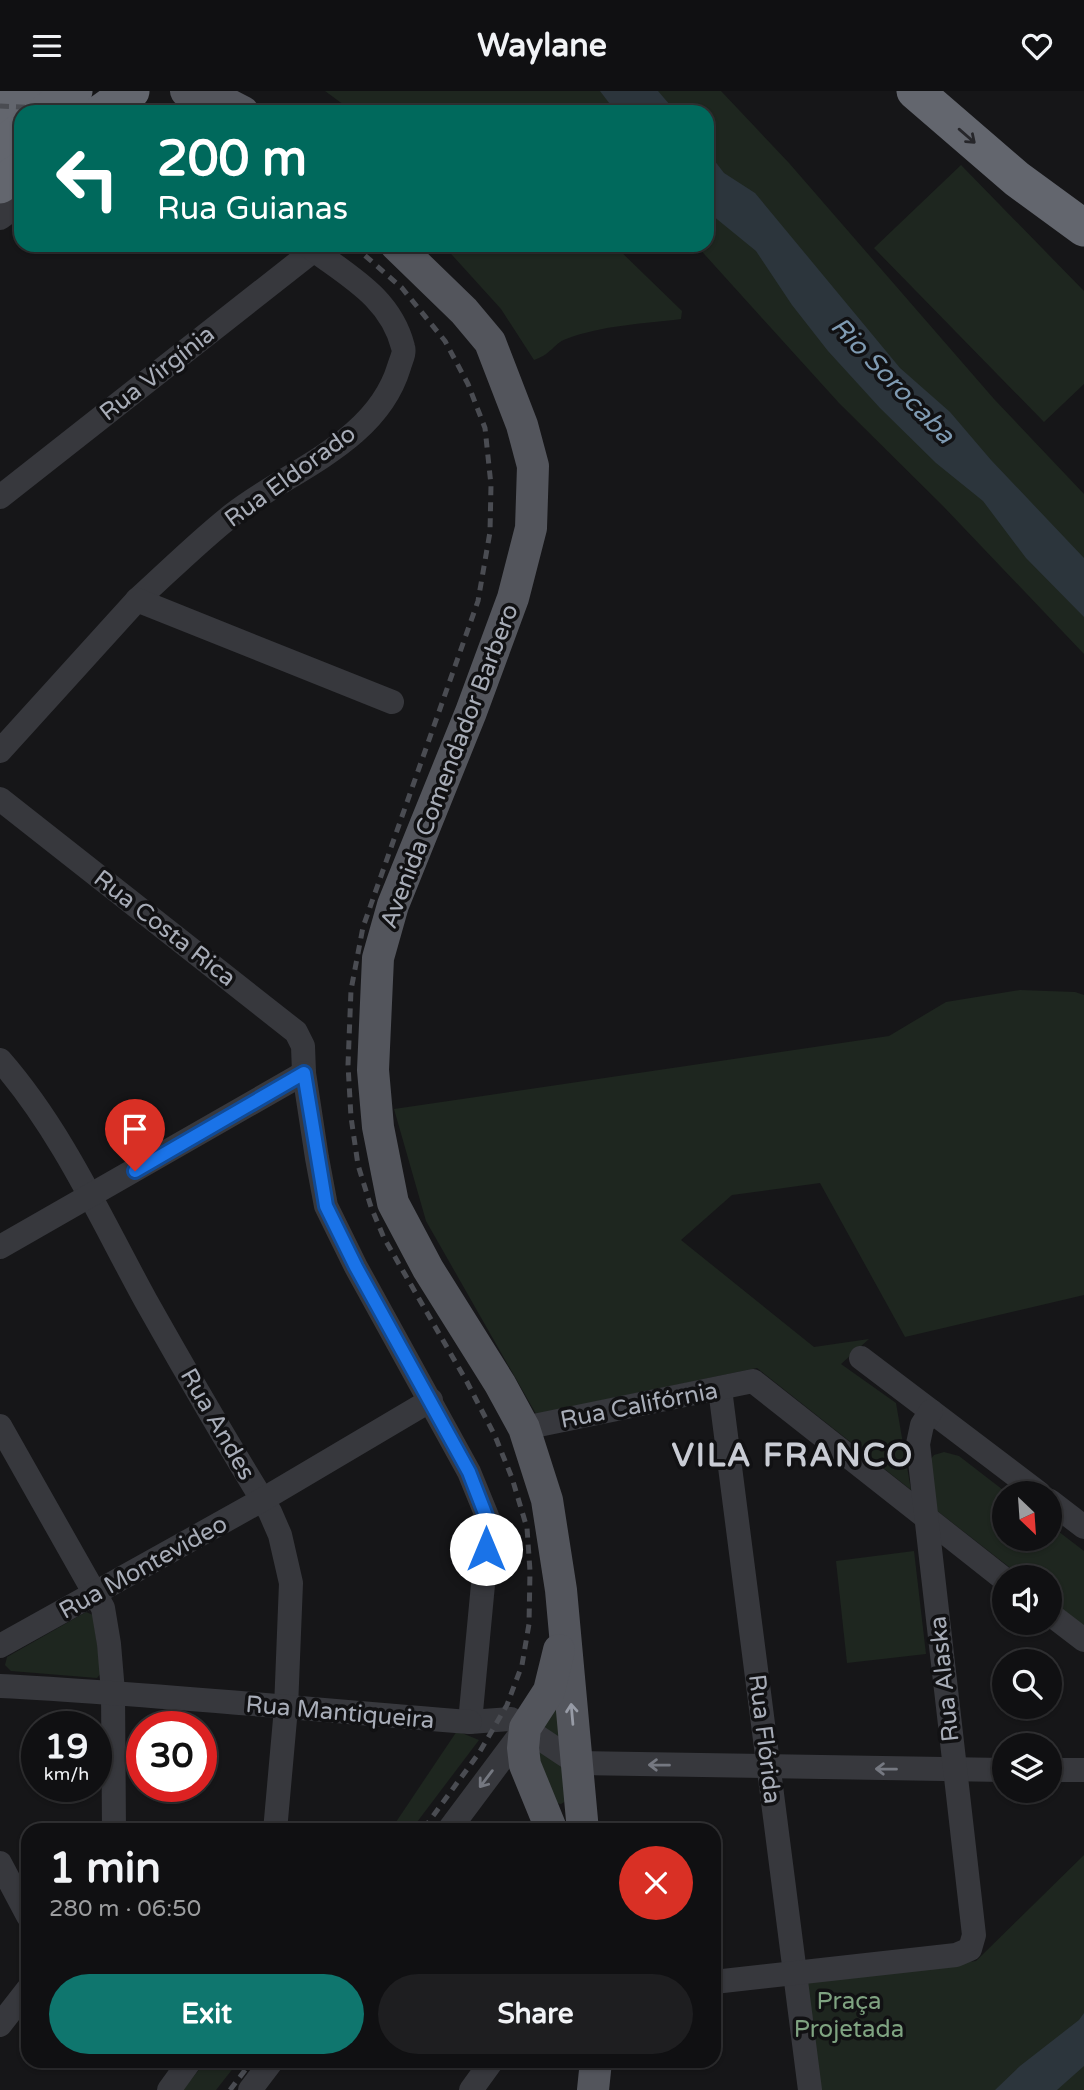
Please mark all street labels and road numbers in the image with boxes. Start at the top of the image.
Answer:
street label: Rua Virgínia [94,320,221,427]
street label: Rua Eldorado [219,419,361,534]
street label: Avenida Comendador Barbero [374,600,525,932]
street label: Rua Costa Rica [88,864,241,993]
street label: Rua Andes [174,1363,261,1485]
street label: Rua Califórnia [558,1376,720,1435]
street label: Rua Montevideo [54,1509,232,1626]
street label: Rua Alaska [923,1615,966,1743]
street label: Rua Flórida [742,1673,787,1805]
street label: Rua Mantiqueira [244,1690,436,1735]

